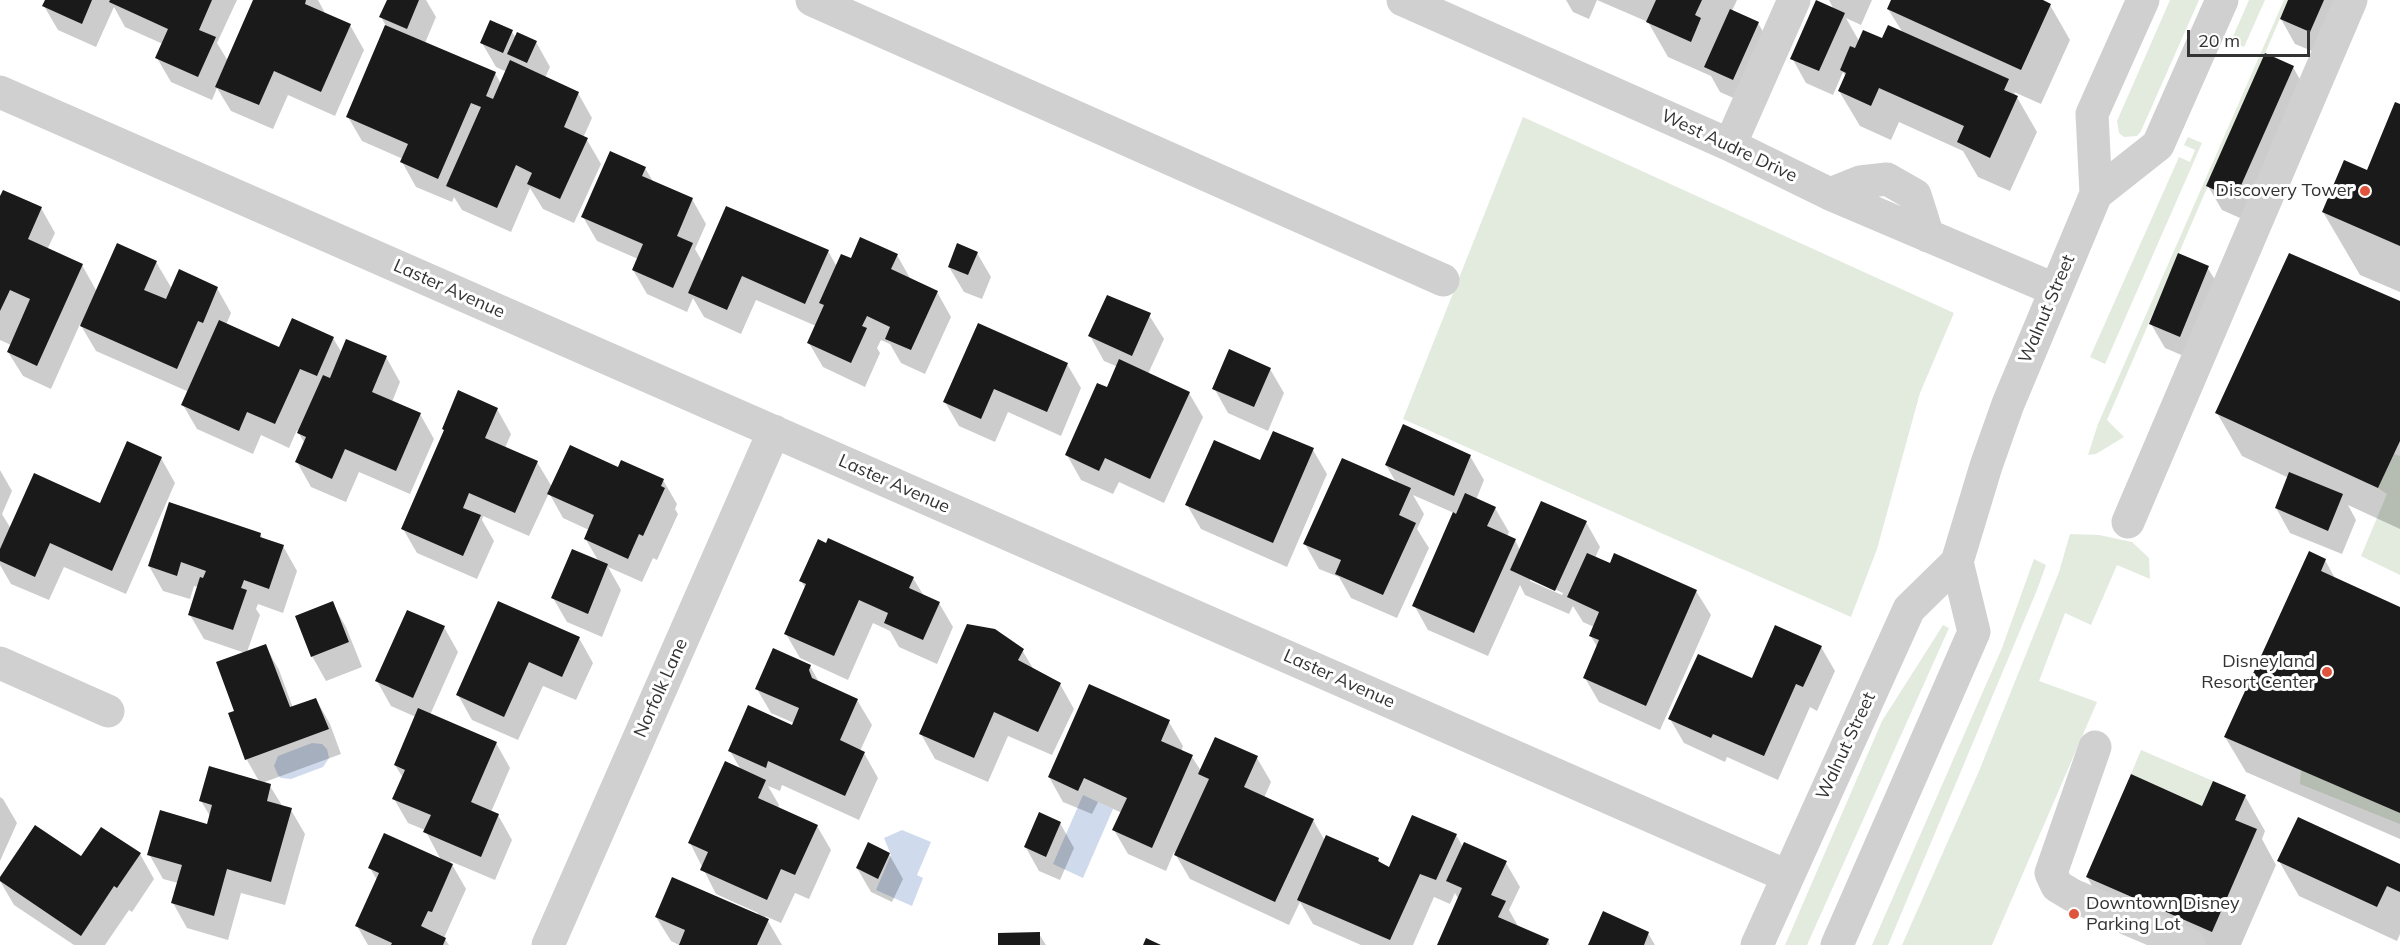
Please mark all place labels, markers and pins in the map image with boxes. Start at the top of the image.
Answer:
place label: Discovery Tower [2215,180,2353,202]
marker: Discovery Tower [2358,184,2372,198]
place label: Disneyland Resort Center [2201,651,2315,694]
marker: Disneyland Resort Center [2320,665,2334,679]
place label: Downtown Disney Parking Lot [2086,893,2239,936]
marker: Downtown Disney Parking Lot [2067,907,2081,921]

